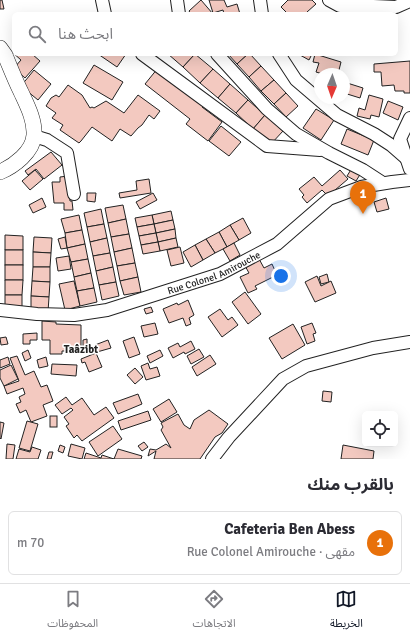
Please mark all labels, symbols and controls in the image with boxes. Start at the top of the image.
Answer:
search box [12,12,398,56]
icon: search [26,23,48,45]
text: ابحث هنا [58,25,113,43]
north arrow [314,68,350,104]
pin: 1 [350,181,376,214]
street label: Rue Colonel Amirouche [166,249,263,297]
your location [271,266,291,286]
district label: Taâzibt [64,343,98,356]
map controls [362,411,398,447]
button: locate [362,411,398,447]
text: بالقرب منك [307,474,394,495]
text: Cafeteria Ben Abess [224,520,355,538]
text: 70 m [17,535,44,551]
text: 1 [376,535,384,551]
text: مقهى · Rue Colonel Amirouche [187,544,355,560]
tab: المحفوظات [47,588,98,635]
tab: الاتجاهات [193,588,236,635]
tab: الخريطة [330,588,363,635]

